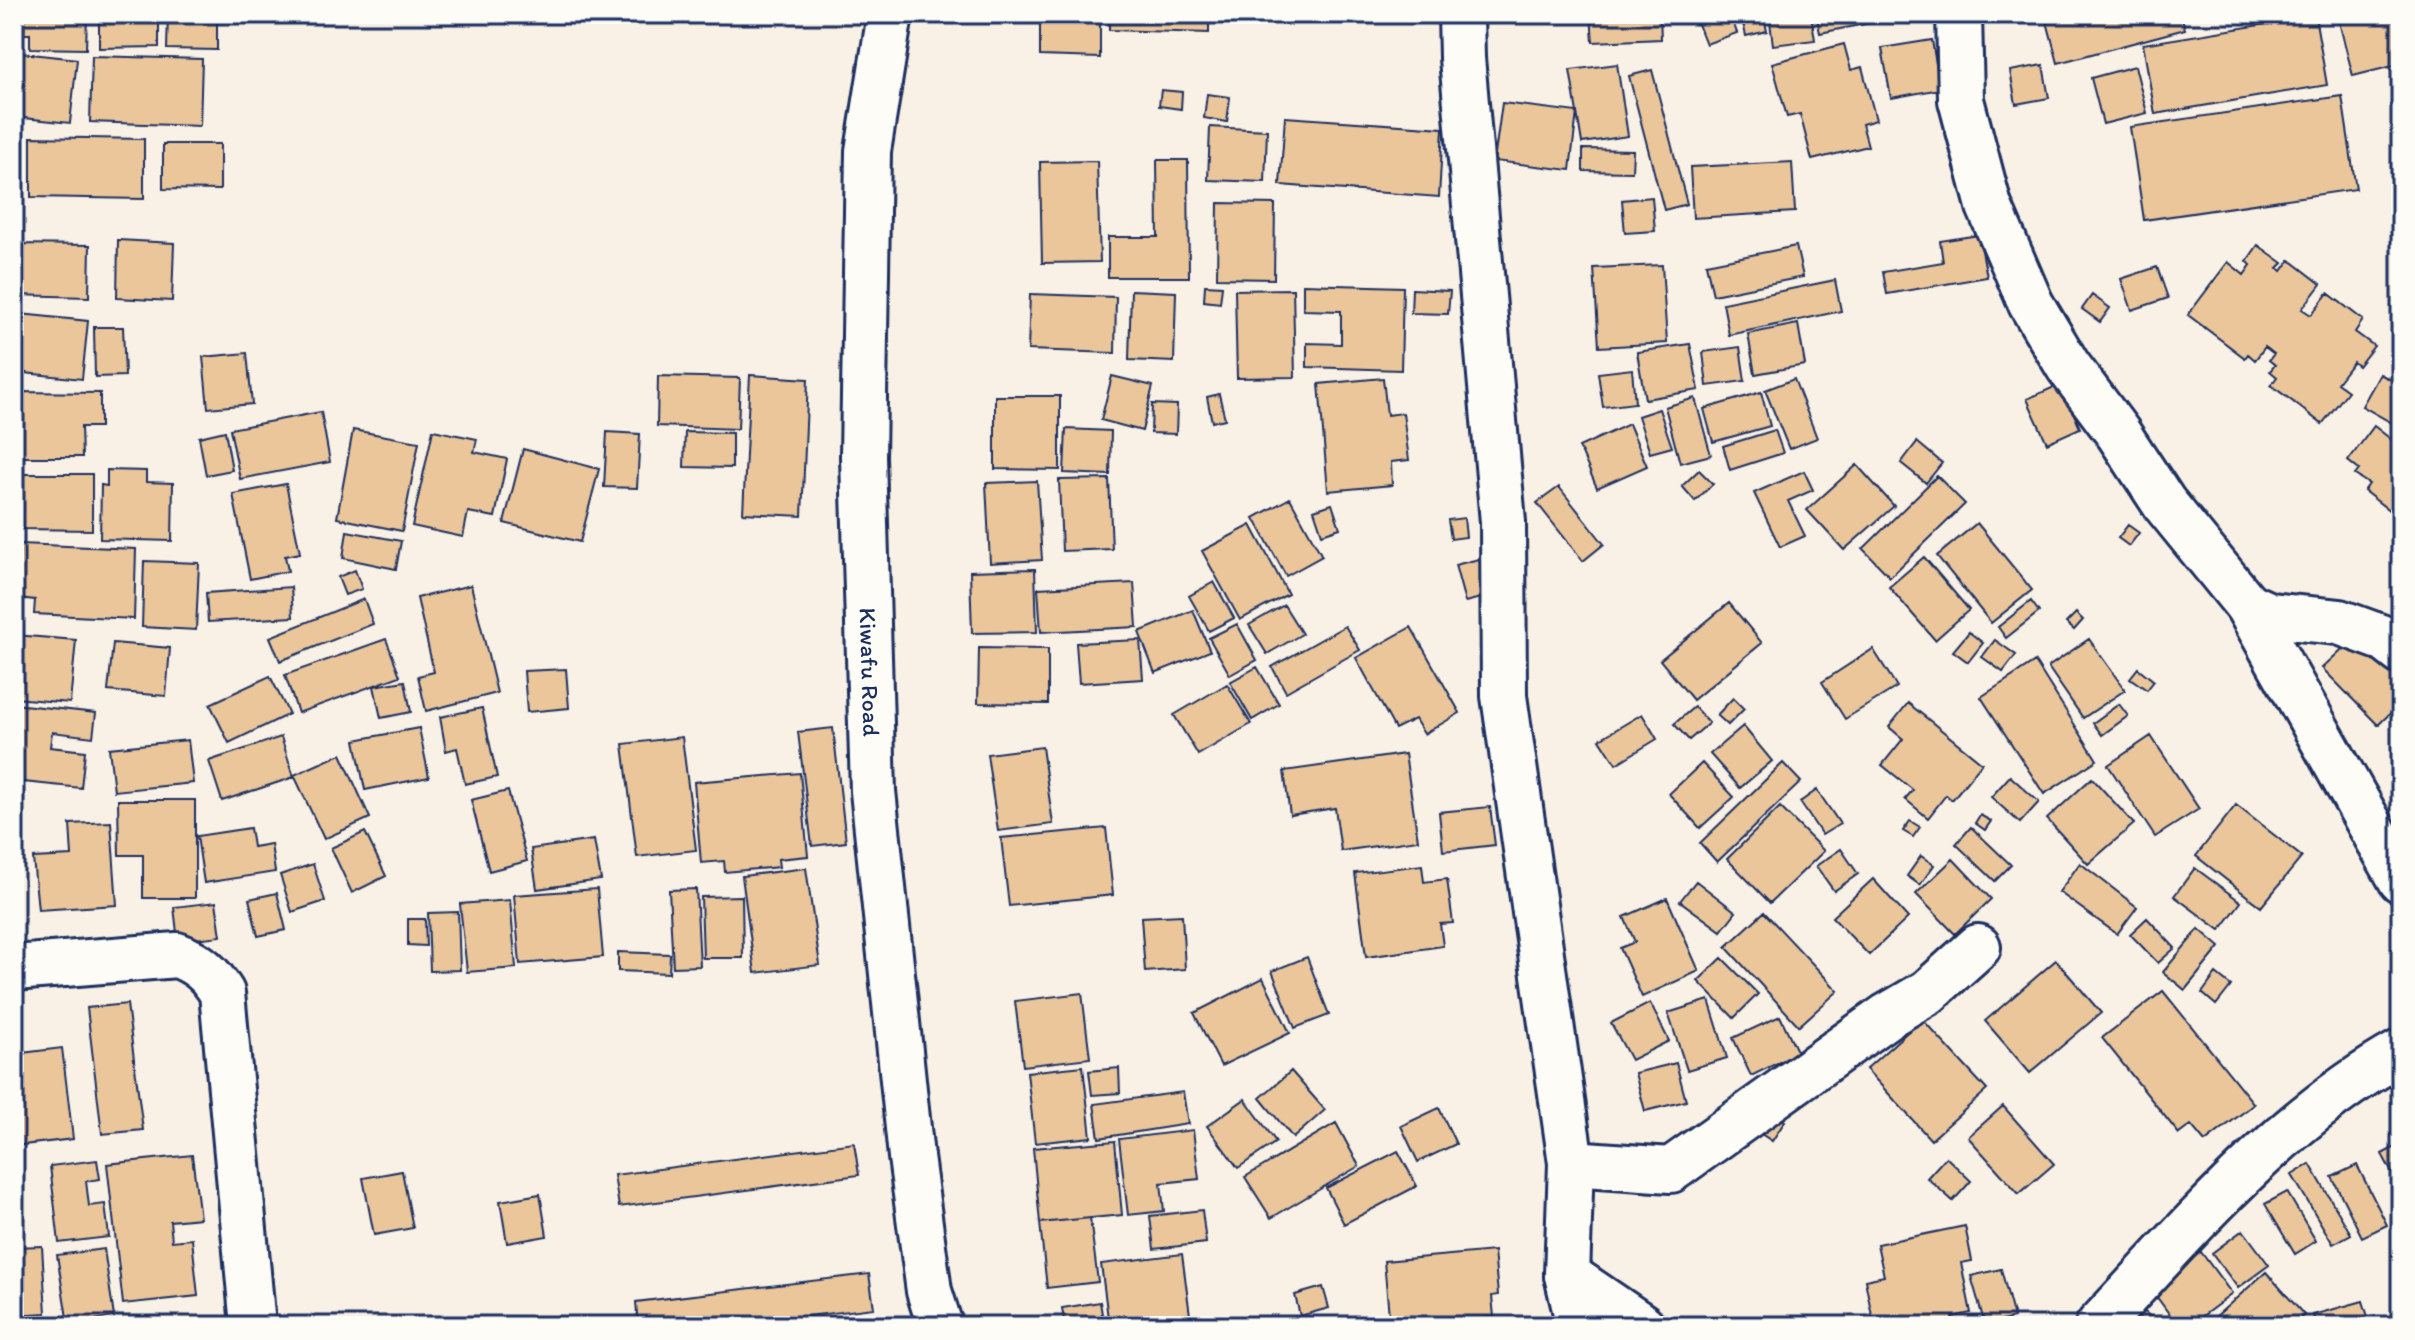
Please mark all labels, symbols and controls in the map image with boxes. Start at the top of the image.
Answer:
street label: Kiwafu Road [854,607,886,737]

